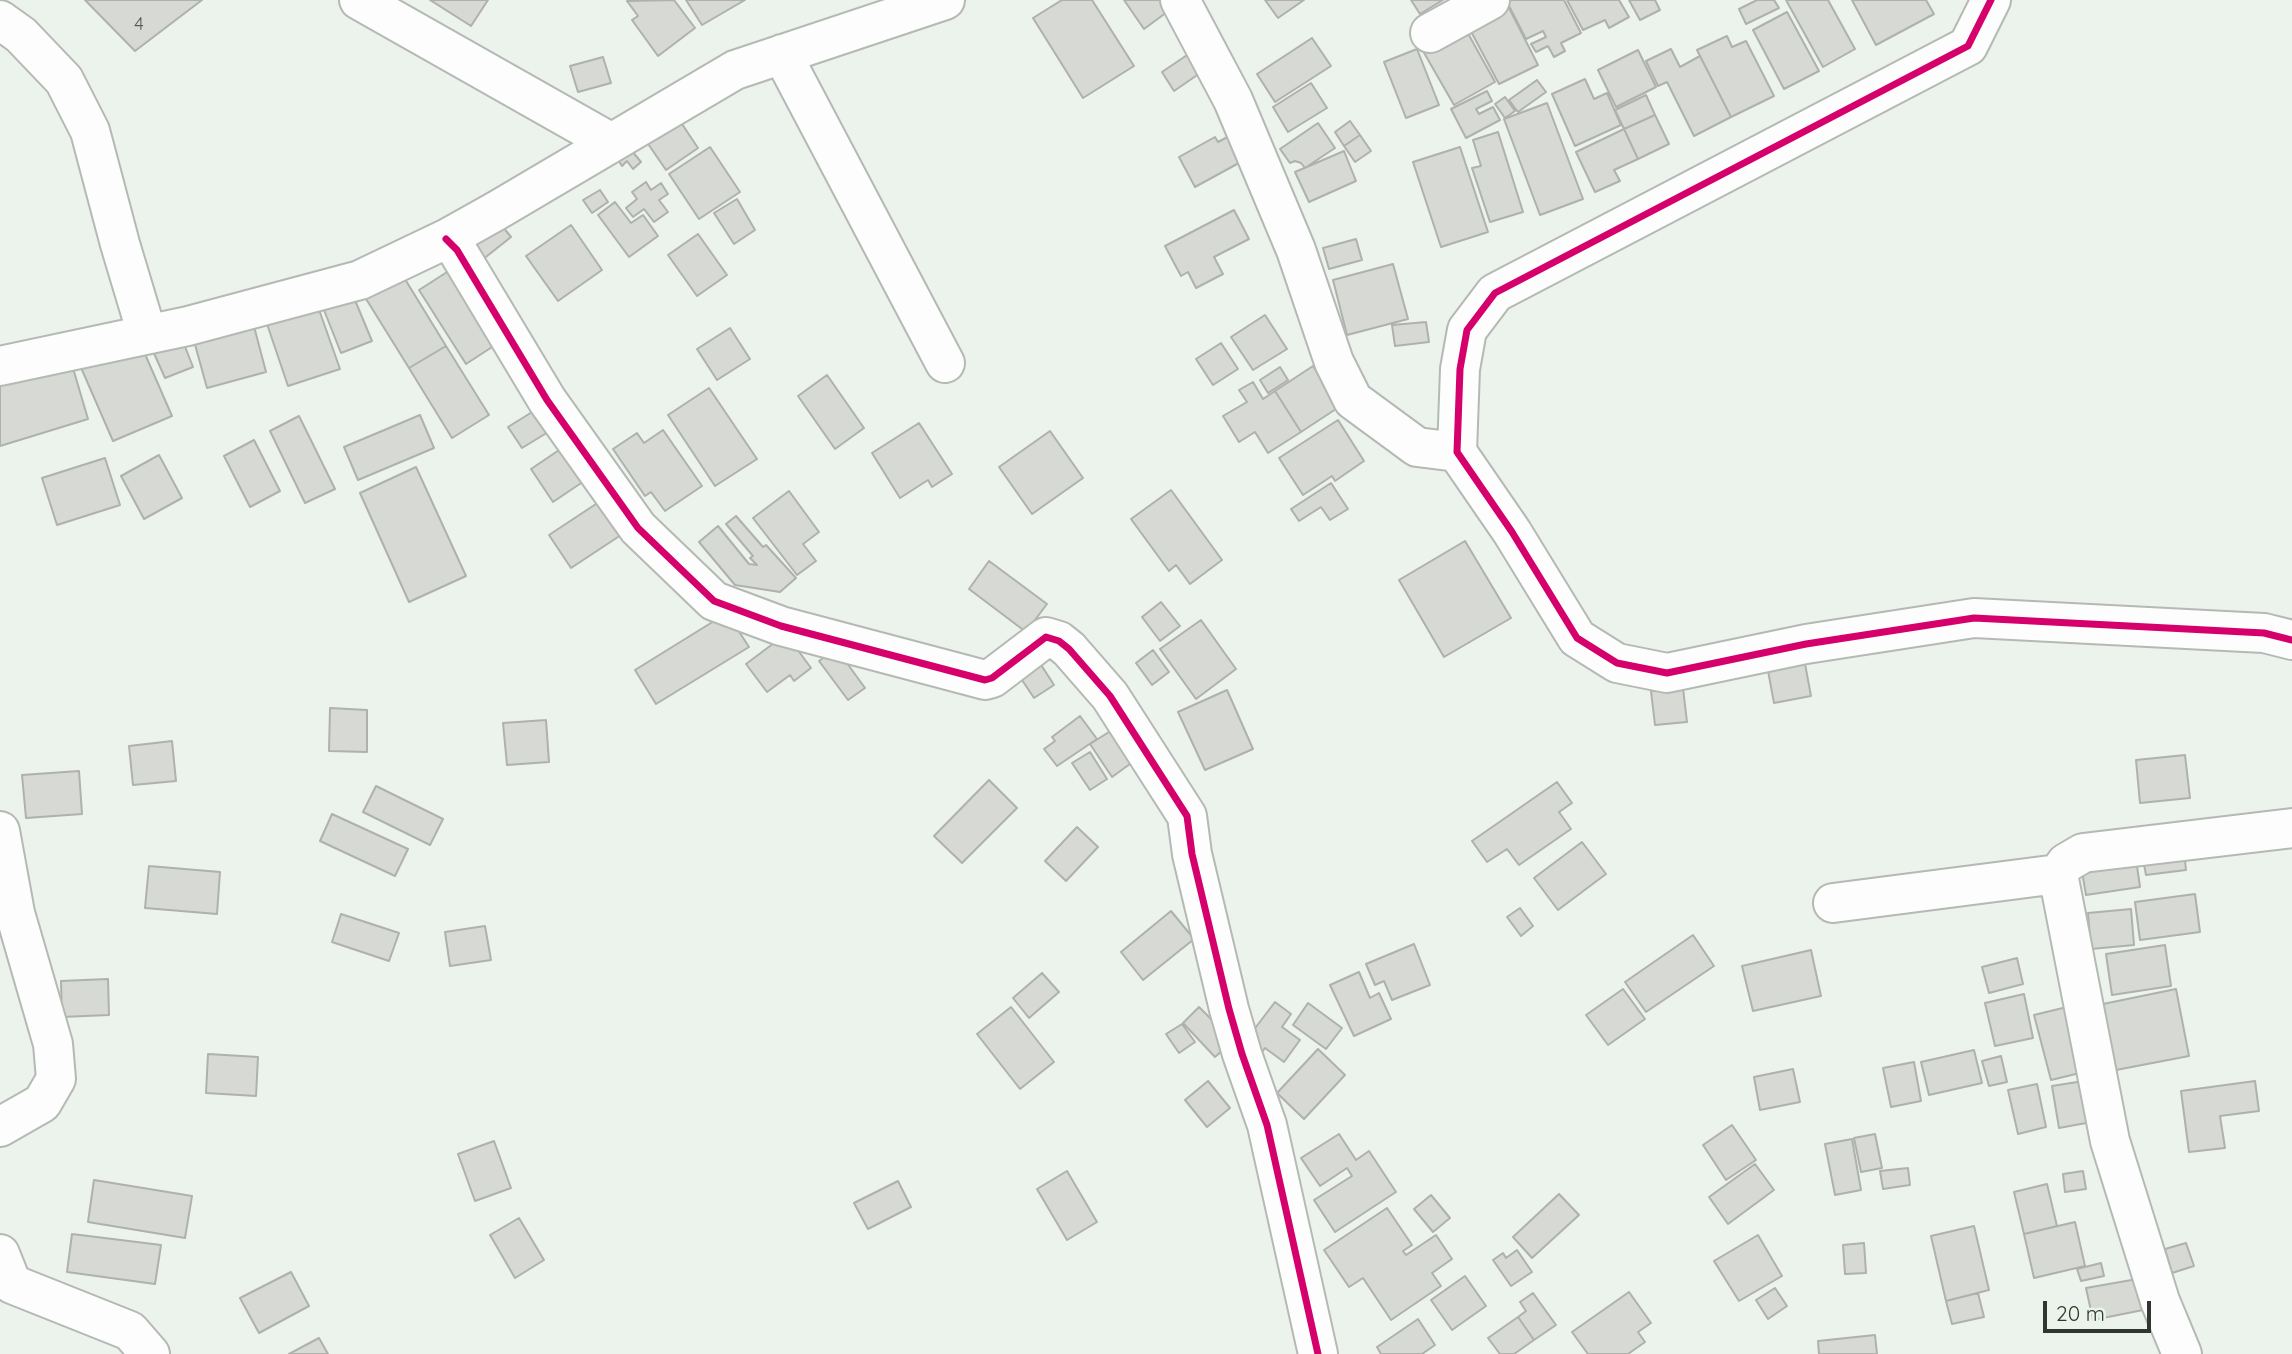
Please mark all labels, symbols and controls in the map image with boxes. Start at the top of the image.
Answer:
house number: 4 [134,14,144,36]
scale bar [2047,1288,2156,1332]
text: 20 m [2056,1300,2105,1326]

